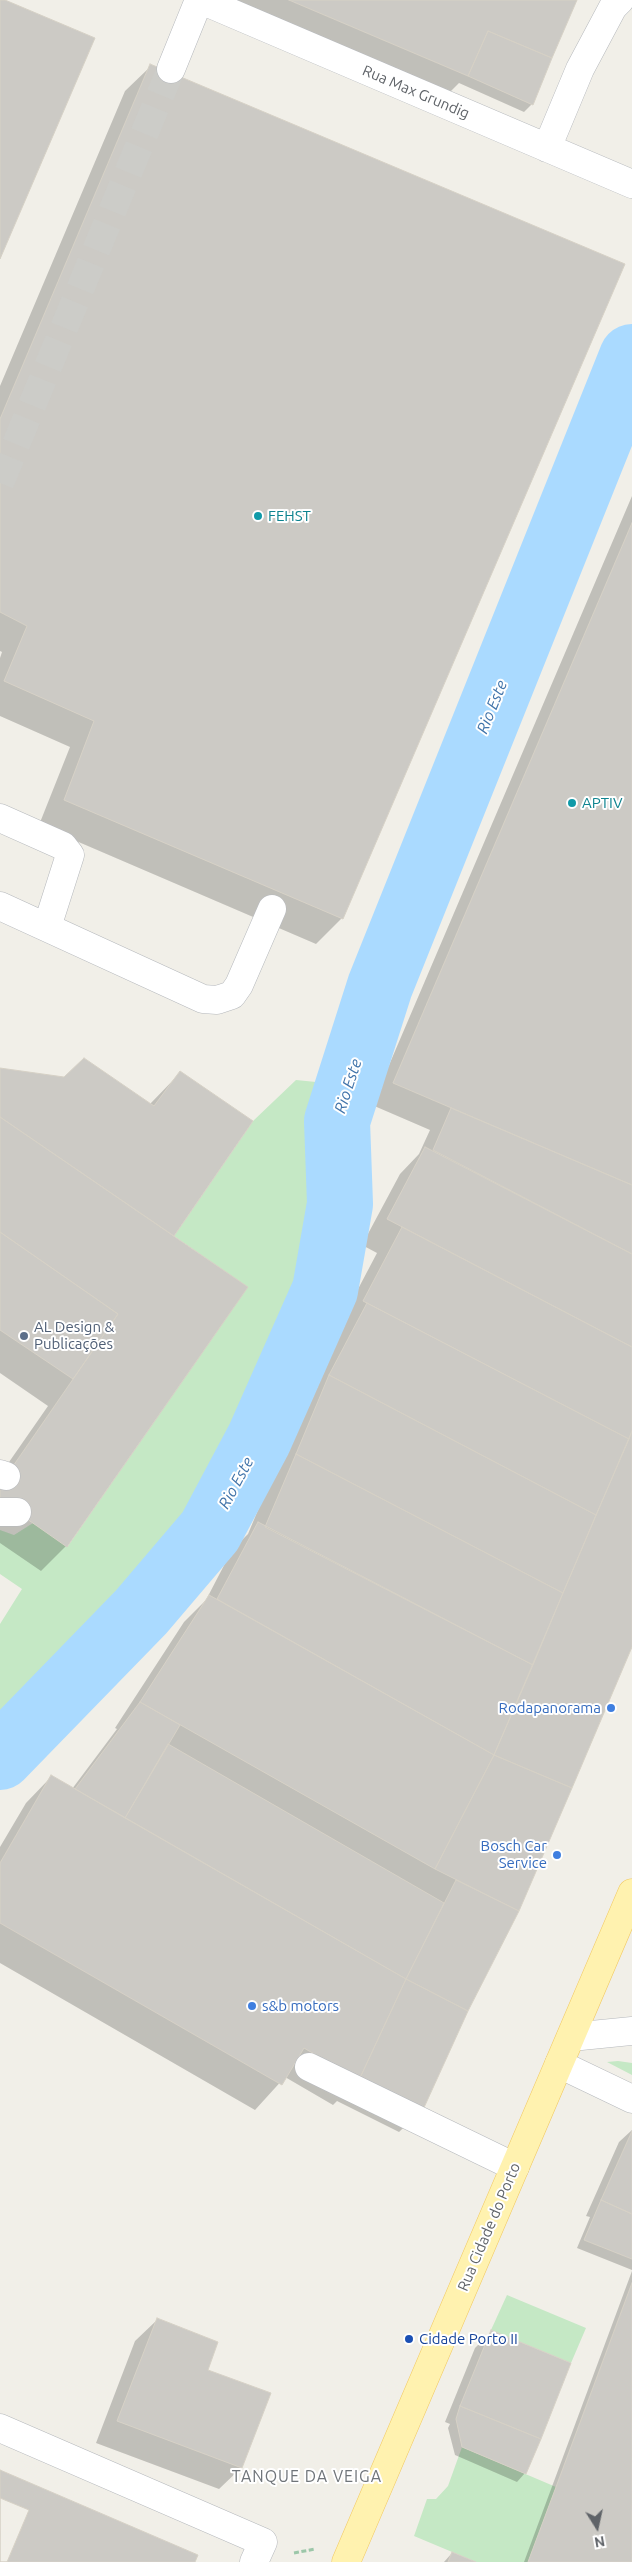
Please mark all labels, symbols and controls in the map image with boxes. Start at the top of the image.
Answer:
street label: Rua Max Grundig [360,61,472,123]
place label: FEHST [268,507,311,525]
marker: FEHST [252,510,264,522]
water label: Rio Este [473,678,511,736]
place label: APTIV [582,794,622,812]
marker: APTIV [566,797,578,809]
water label: Rio Este [330,1057,366,1115]
place label: AL Design & Publicações [34,1318,114,1353]
marker: AL Design & Publicações [18,1330,30,1342]
water label: Rio Este [214,1454,258,1512]
place label: Rodapanorama [499,1699,601,1717]
marker: Rodapanorama [605,1702,617,1714]
place label: Bosch Car Service [481,1837,547,1872]
marker: Bosch Car Service [551,1849,563,1861]
place label: s&b motors [262,1997,339,2015]
marker: s&b motors [246,2000,258,2012]
street label: Rua Cidade do Porto [454,2160,524,2294]
place label: Cidade Porto II [419,2330,518,2348]
marker: Cidade Porto II [403,2333,415,2345]
district label: TANQUE DA VEIGA [230,2467,384,2487]
north arrow [572,2502,622,2552]
text: N [593,2533,606,2551]

